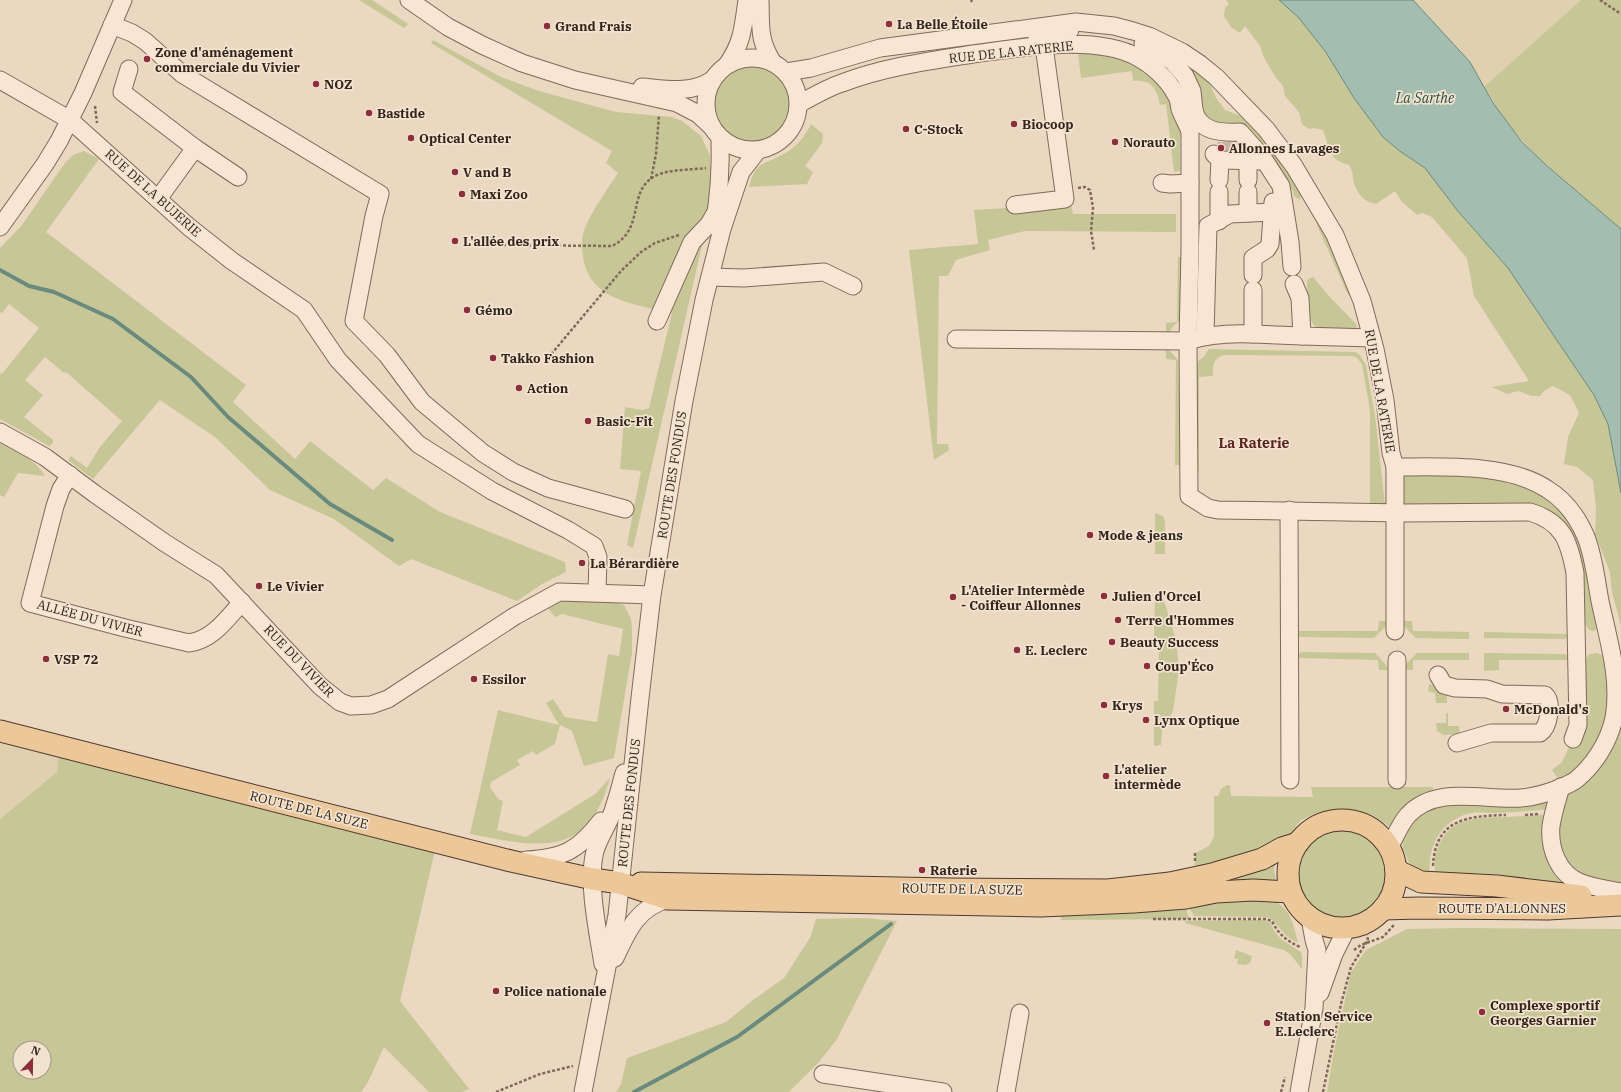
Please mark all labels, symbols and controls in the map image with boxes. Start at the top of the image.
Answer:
place label: La Belle Étoile [897,16,988,33]
place label: Grand Frais [555,18,632,35]
marker: La Belle Étoile [884,19,894,29]
marker: Grand Frais [542,21,552,31]
street label: RUE DE LA RATERIE [948,37,1074,67]
place label: Zone d'aménagement commerciale du Vivier [155,44,301,76]
marker: Zone d'aménagement commerciale du Vivier [142,54,152,64]
place label: NOZ [324,76,352,93]
marker: NOZ [311,79,321,89]
water label: La Sarthe [1395,89,1455,107]
place label: Bastide [377,105,425,122]
marker: Bastide [364,108,374,118]
place label: Biocoop [1022,116,1074,133]
marker: Biocoop [1009,119,1019,129]
place label: C-Stock [914,121,964,138]
marker: C-Stock [901,124,911,134]
place label: Optical Center [419,130,512,147]
marker: Optical Center [406,133,416,143]
place label: Norauto [1123,134,1176,151]
marker: Norauto [1110,137,1120,147]
place label: Allonnes Lavages [1229,140,1340,157]
marker: Allonnes Lavages [1216,143,1226,153]
street label: RUE DE LA BUJERIE [101,145,205,241]
place label: V and B [463,164,511,181]
marker: V and B [450,167,460,177]
place label: Maxi Zoo [470,186,528,203]
marker: Maxi Zoo [457,189,467,199]
place label: L'allée des prix [463,233,559,250]
marker: L'allée des prix [450,236,460,246]
place label: Gémo [475,302,513,319]
marker: Gémo [462,305,472,315]
street label: RUE DE LA RATERIE [1361,328,1399,454]
place label: Takko Fashion [501,350,595,367]
marker: Takko Fashion [488,353,498,363]
place label: Action [527,380,569,397]
marker: Action [514,383,524,393]
street label: ROUTE DES FONDUS [653,410,691,540]
place label: Basic-Fit [596,413,653,430]
marker: Basic-Fit [583,416,593,426]
district label: La Raterie [1218,434,1290,452]
place label: Mode & jeans [1098,527,1183,544]
marker: Mode & jeans [1085,530,1095,540]
place label: La Bérardière [590,555,679,572]
marker: La Bérardière [577,558,587,568]
place label: Le Vivier [267,578,325,595]
marker: Le Vivier [254,581,264,591]
place label: L'Atelier Intermède - Coiffeur Allonnes [961,582,1085,614]
place label: Julien d'Orcel [1112,588,1201,605]
marker: Julien d'Orcel [1099,591,1109,601]
marker: L'Atelier Intermède - Coiffeur Allonnes [948,592,958,602]
street label: ALLÉE DU VIVIER [35,596,145,640]
place label: Terre d'Hommes [1126,612,1235,629]
marker: Terre d'Hommes [1113,615,1123,625]
street label: RUE DU VIVIER [260,621,338,701]
place label: Beauty Success [1120,634,1219,651]
marker: Beauty Success [1107,637,1117,647]
place label: E. Leclerc [1025,642,1088,659]
marker: E. Leclerc [1012,645,1022,655]
place label: VSP 72 [54,651,99,668]
marker: VSP 72 [41,654,51,664]
place label: Coup'Éco [1155,658,1214,675]
marker: Coup'Éco [1142,661,1152,671]
place label: Essilor [482,671,527,688]
marker: Essilor [469,674,479,684]
place label: Krys [1112,697,1143,714]
marker: Krys [1099,700,1109,710]
place label: McDonald's [1514,701,1589,718]
marker: McDonald's [1501,704,1511,714]
place label: Lynx Optique [1154,712,1240,729]
marker: Lynx Optique [1141,715,1151,725]
street label: ROUTE DES FONDUS [614,738,644,868]
place label: L'atelier intermède [1114,761,1181,793]
marker: L'atelier intermède [1101,771,1111,781]
street label: ROUTE DE LA SUZE [248,787,370,833]
place label: Raterie [930,862,977,879]
marker: Raterie [917,865,927,875]
street label: ROUTE DE LA SUZE [901,879,1023,899]
street label: ROUTE D'ALLONNES [1438,900,1566,917]
place label: Police nationale [504,983,607,1000]
marker: Police nationale [491,986,501,996]
place label: Complexe sportif Georges Garnier [1490,997,1601,1029]
marker: Complexe sportif Georges Garnier [1477,1007,1487,1017]
place label: Station Service E.Leclerc [1275,1008,1372,1040]
marker: Station Service E.Leclerc [1262,1018,1272,1028]
north arrow [12,1040,52,1080]
text: N [29,1043,43,1059]

